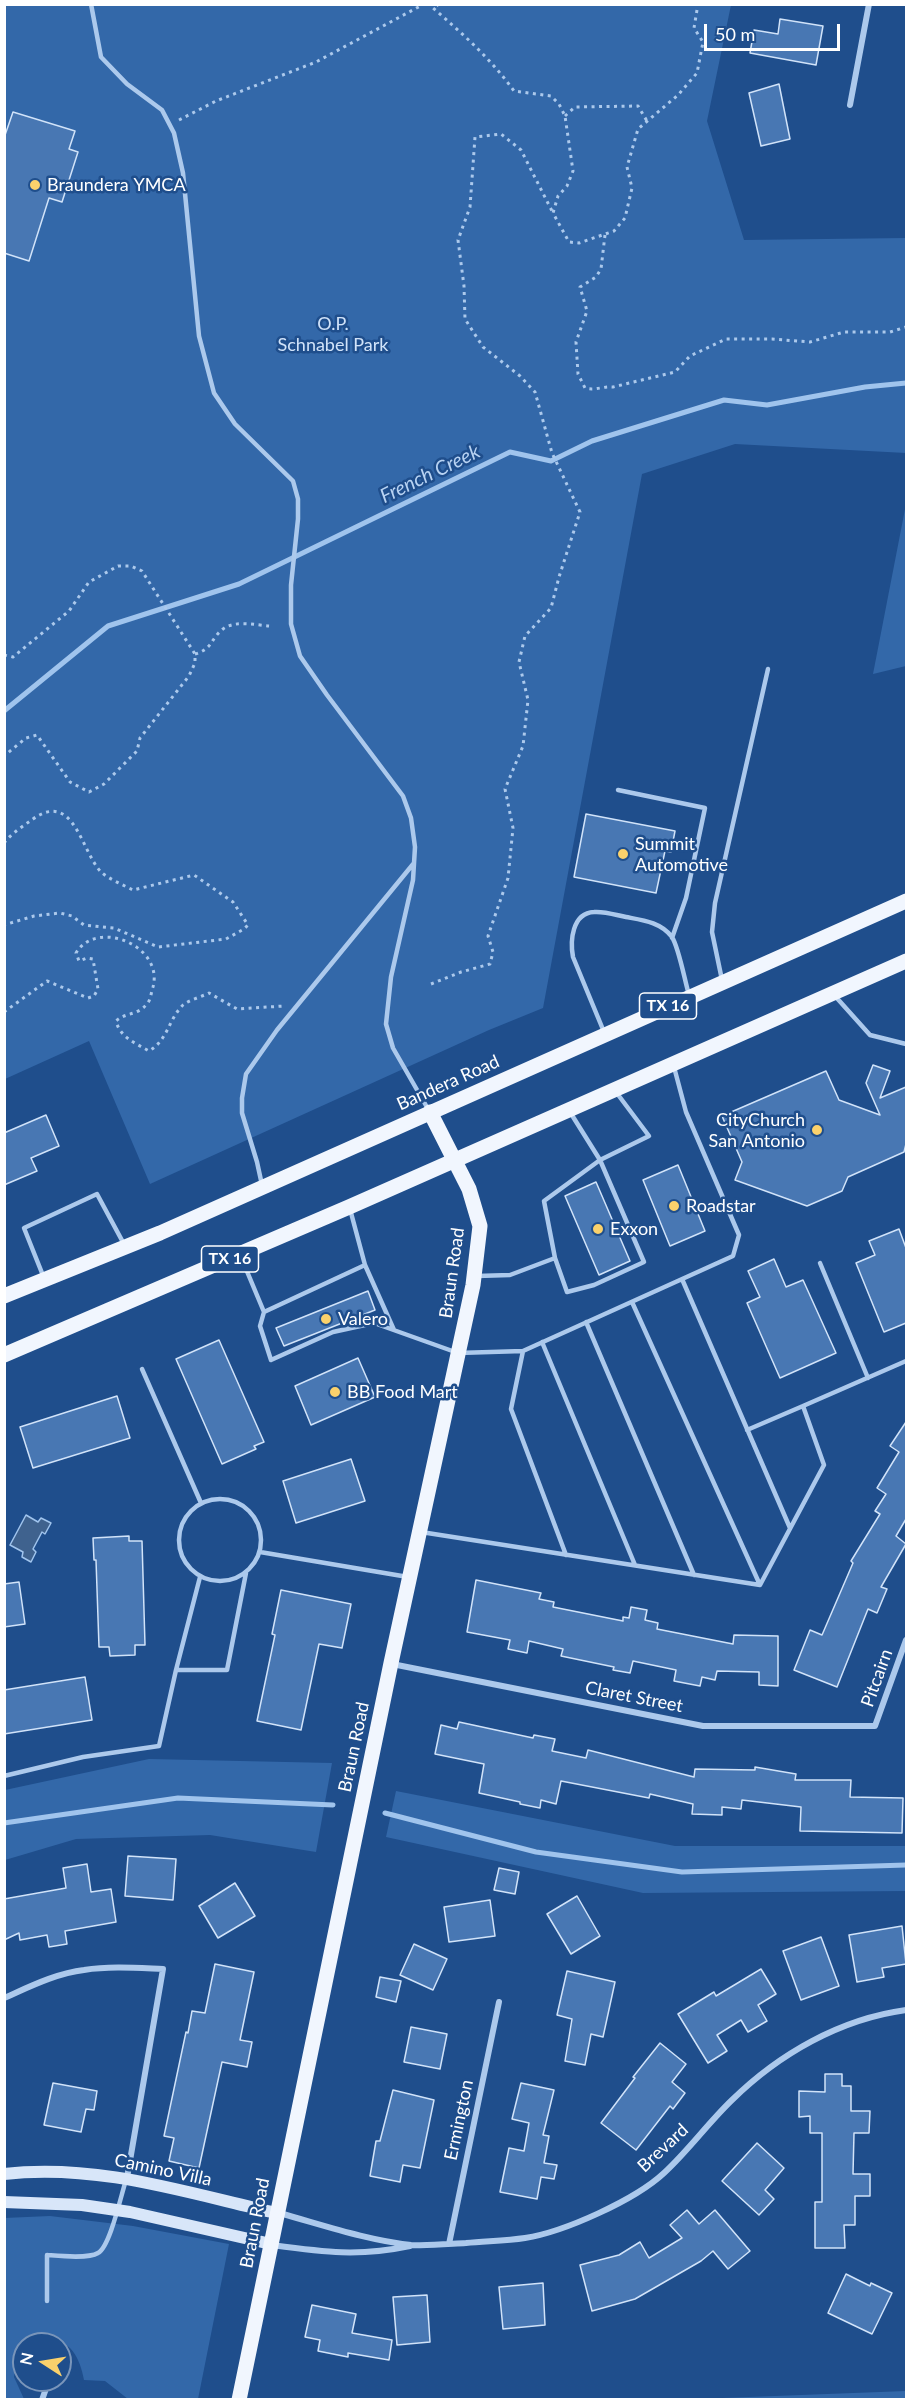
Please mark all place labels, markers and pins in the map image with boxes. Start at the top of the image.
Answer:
place label: Braundera YMCA [47,174,186,196]
marker: Braundera YMCA [28,178,42,192]
place label: Summit Automotive [635,833,728,876]
marker: Summit Automotive [616,847,630,861]
place label: CityChurch San Antonio [709,1109,805,1152]
marker: CityChurch San Antonio [810,1123,824,1137]
place label: Roadstar [686,1195,756,1217]
marker: Roadstar [667,1199,681,1213]
place label: Exxon [610,1218,658,1240]
marker: Exxon [591,1222,605,1236]
place label: Valero [338,1308,388,1330]
marker: Valero [319,1312,333,1326]
place label: BB Food Mart [347,1381,458,1403]
marker: BB Food Mart [328,1385,342,1399]

